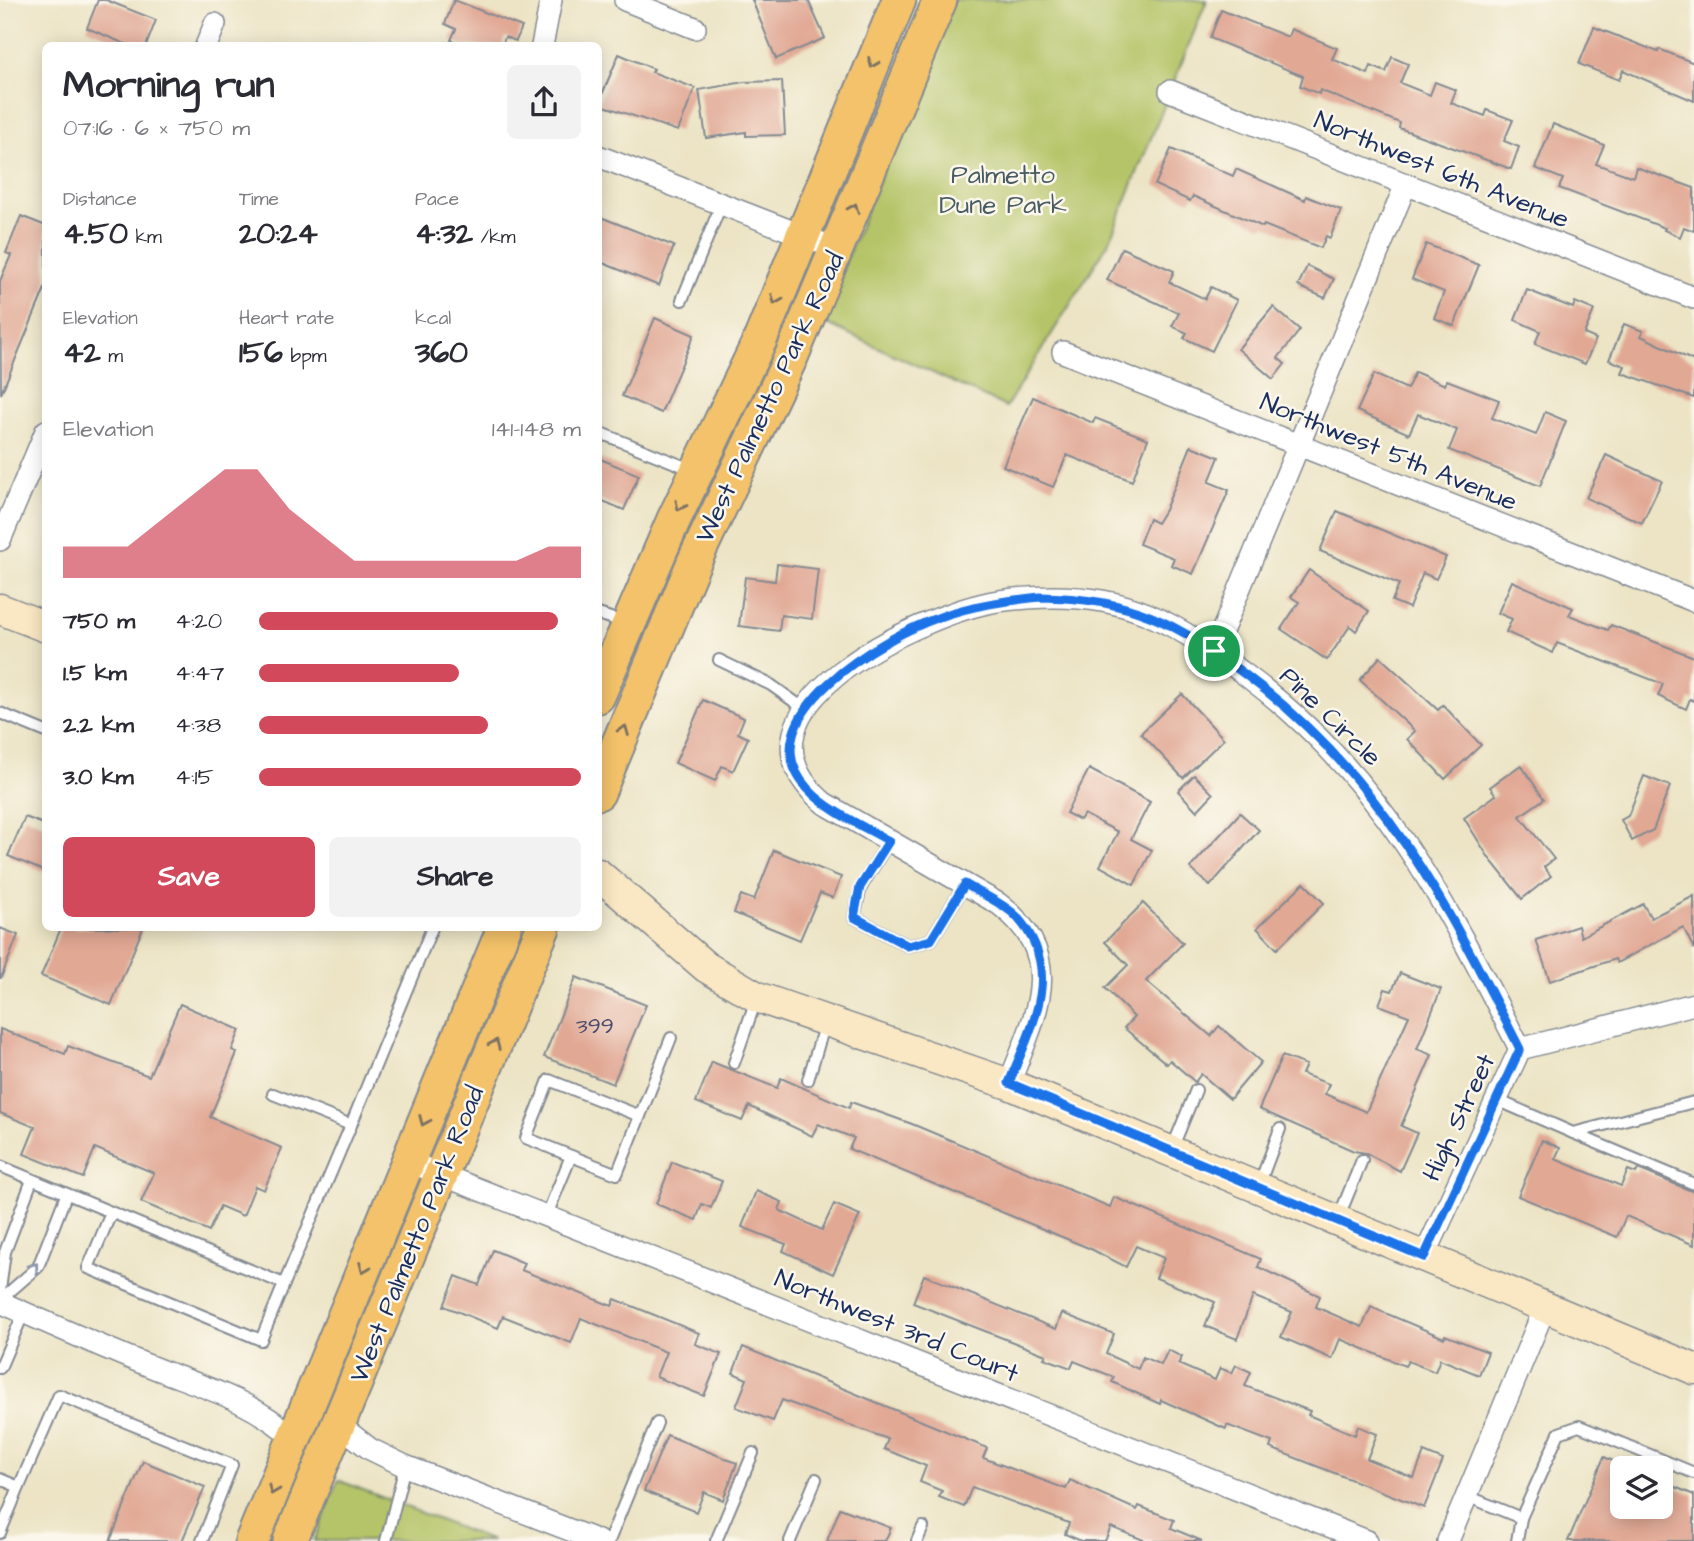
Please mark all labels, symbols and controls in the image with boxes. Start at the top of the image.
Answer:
one-way arrow [868,57,882,69]
text: Morning run [63,60,275,112]
button: share [507,65,581,139]
street label: Northwest 6th Avenue [1309,102,1575,238]
text: 07:16 · 6 × 750 m [63,112,250,144]
park label: Palmetto Dune Park [939,157,1067,223]
text: Distance [63,186,137,213]
text: Time [239,186,279,213]
text: Pace [415,186,459,213]
one-way arrow [846,203,860,215]
text: 4.50 [63,213,128,255]
text: 20:24 [239,213,318,255]
text: 4:32 [415,213,473,255]
text: km [128,224,162,251]
text: /km [473,224,516,251]
street label: West Palmetto Park Road [687,246,853,549]
one-way arrow [771,293,785,305]
text: Elevation [63,305,138,332]
text: Heart rate [239,305,334,332]
text: kcal [415,305,451,332]
text: 42 [63,332,101,374]
text: 156 [239,332,283,374]
text: 360 [415,332,468,374]
text: m [101,343,123,370]
text: bpm [283,343,327,370]
street label: Northwest 5th Avenue [1255,384,1523,520]
text: Elevation [63,413,154,445]
text: 141–148 m [492,413,581,445]
one-way arrow [674,499,688,511]
text: 750 m [63,605,135,637]
text: 4:20 [175,605,222,637]
pin [1184,621,1244,681]
icon: arrive [1195,632,1233,670]
text: 1.5 km [63,657,127,689]
text: 4:47 [175,657,224,689]
street label: Pine Circle [1271,659,1389,775]
text: 2.2 km [63,709,134,741]
text: 4:38 [175,709,221,741]
one-way arrow [616,725,630,737]
text: 3.0 km [63,761,134,793]
text: 4:15 [175,761,214,793]
button: Save [63,837,315,917]
button: Share [329,837,581,917]
house number: 399 [576,1010,614,1042]
one-way arrow [486,1039,500,1051]
street label: High Street [1414,1047,1506,1188]
street label: West Palmetto Park Road [341,1081,493,1388]
one-way arrow [418,1115,432,1127]
one-way arrow [358,1261,372,1273]
street label: Northwest 3rd Court [769,1261,1024,1392]
one-way arrow [26,1263,38,1275]
map controls [1610,1456,1673,1519]
button: layers [1610,1456,1673,1519]
one-way arrow [268,1483,282,1495]

